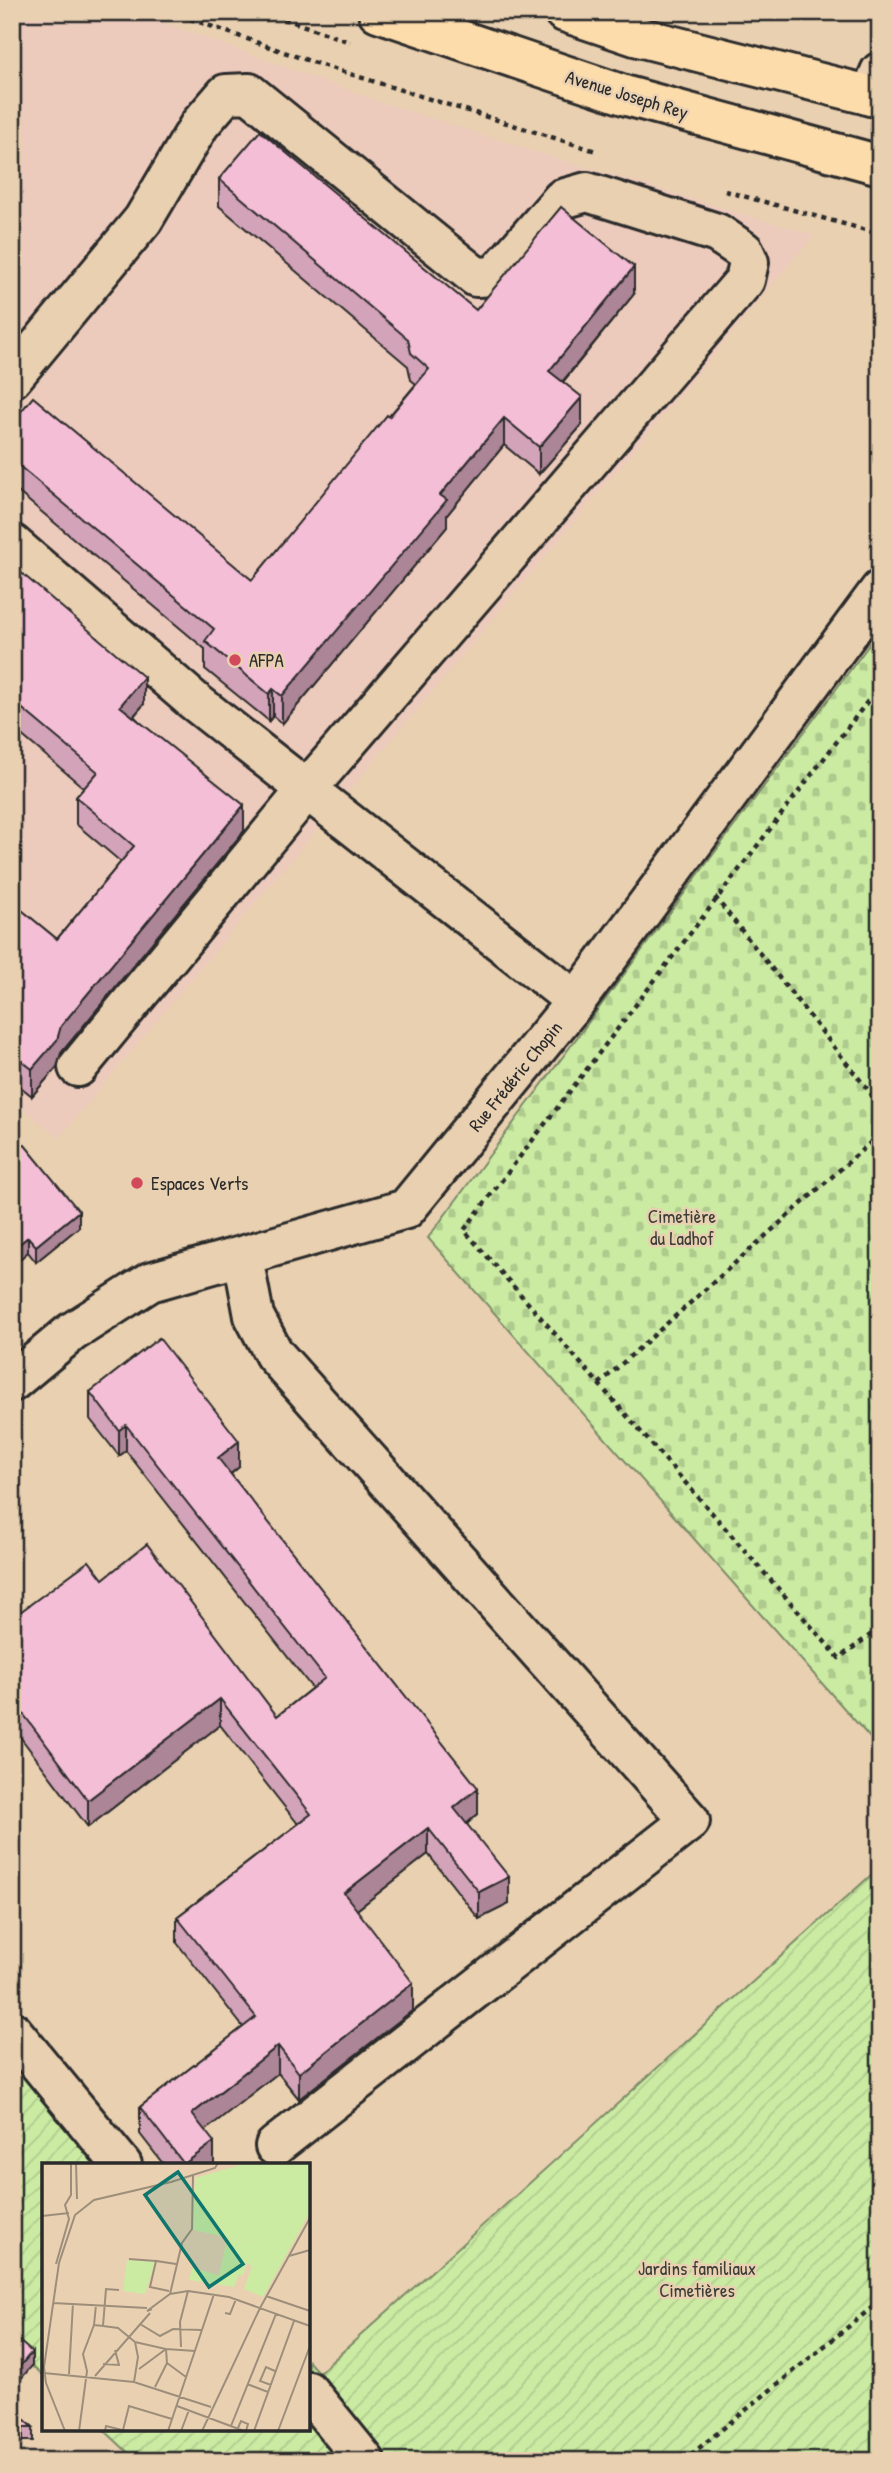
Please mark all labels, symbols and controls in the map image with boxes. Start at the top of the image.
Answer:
street label: Avenue Joseph Rey [563,63,691,125]
place label: AFPA [249,647,284,673]
marker: AFPA [227,652,243,668]
street label: Rue Frédéric Chopin [462,1015,568,1137]
place label: Espaces Verts [151,1170,248,1196]
marker: Espaces Verts [129,1175,145,1191]
park label: Cimetière du Ladhof [648,1203,717,1251]
inset map [42,2163,310,2431]
park label: Jardins familiaux Cimetières [638,2255,756,2303]

